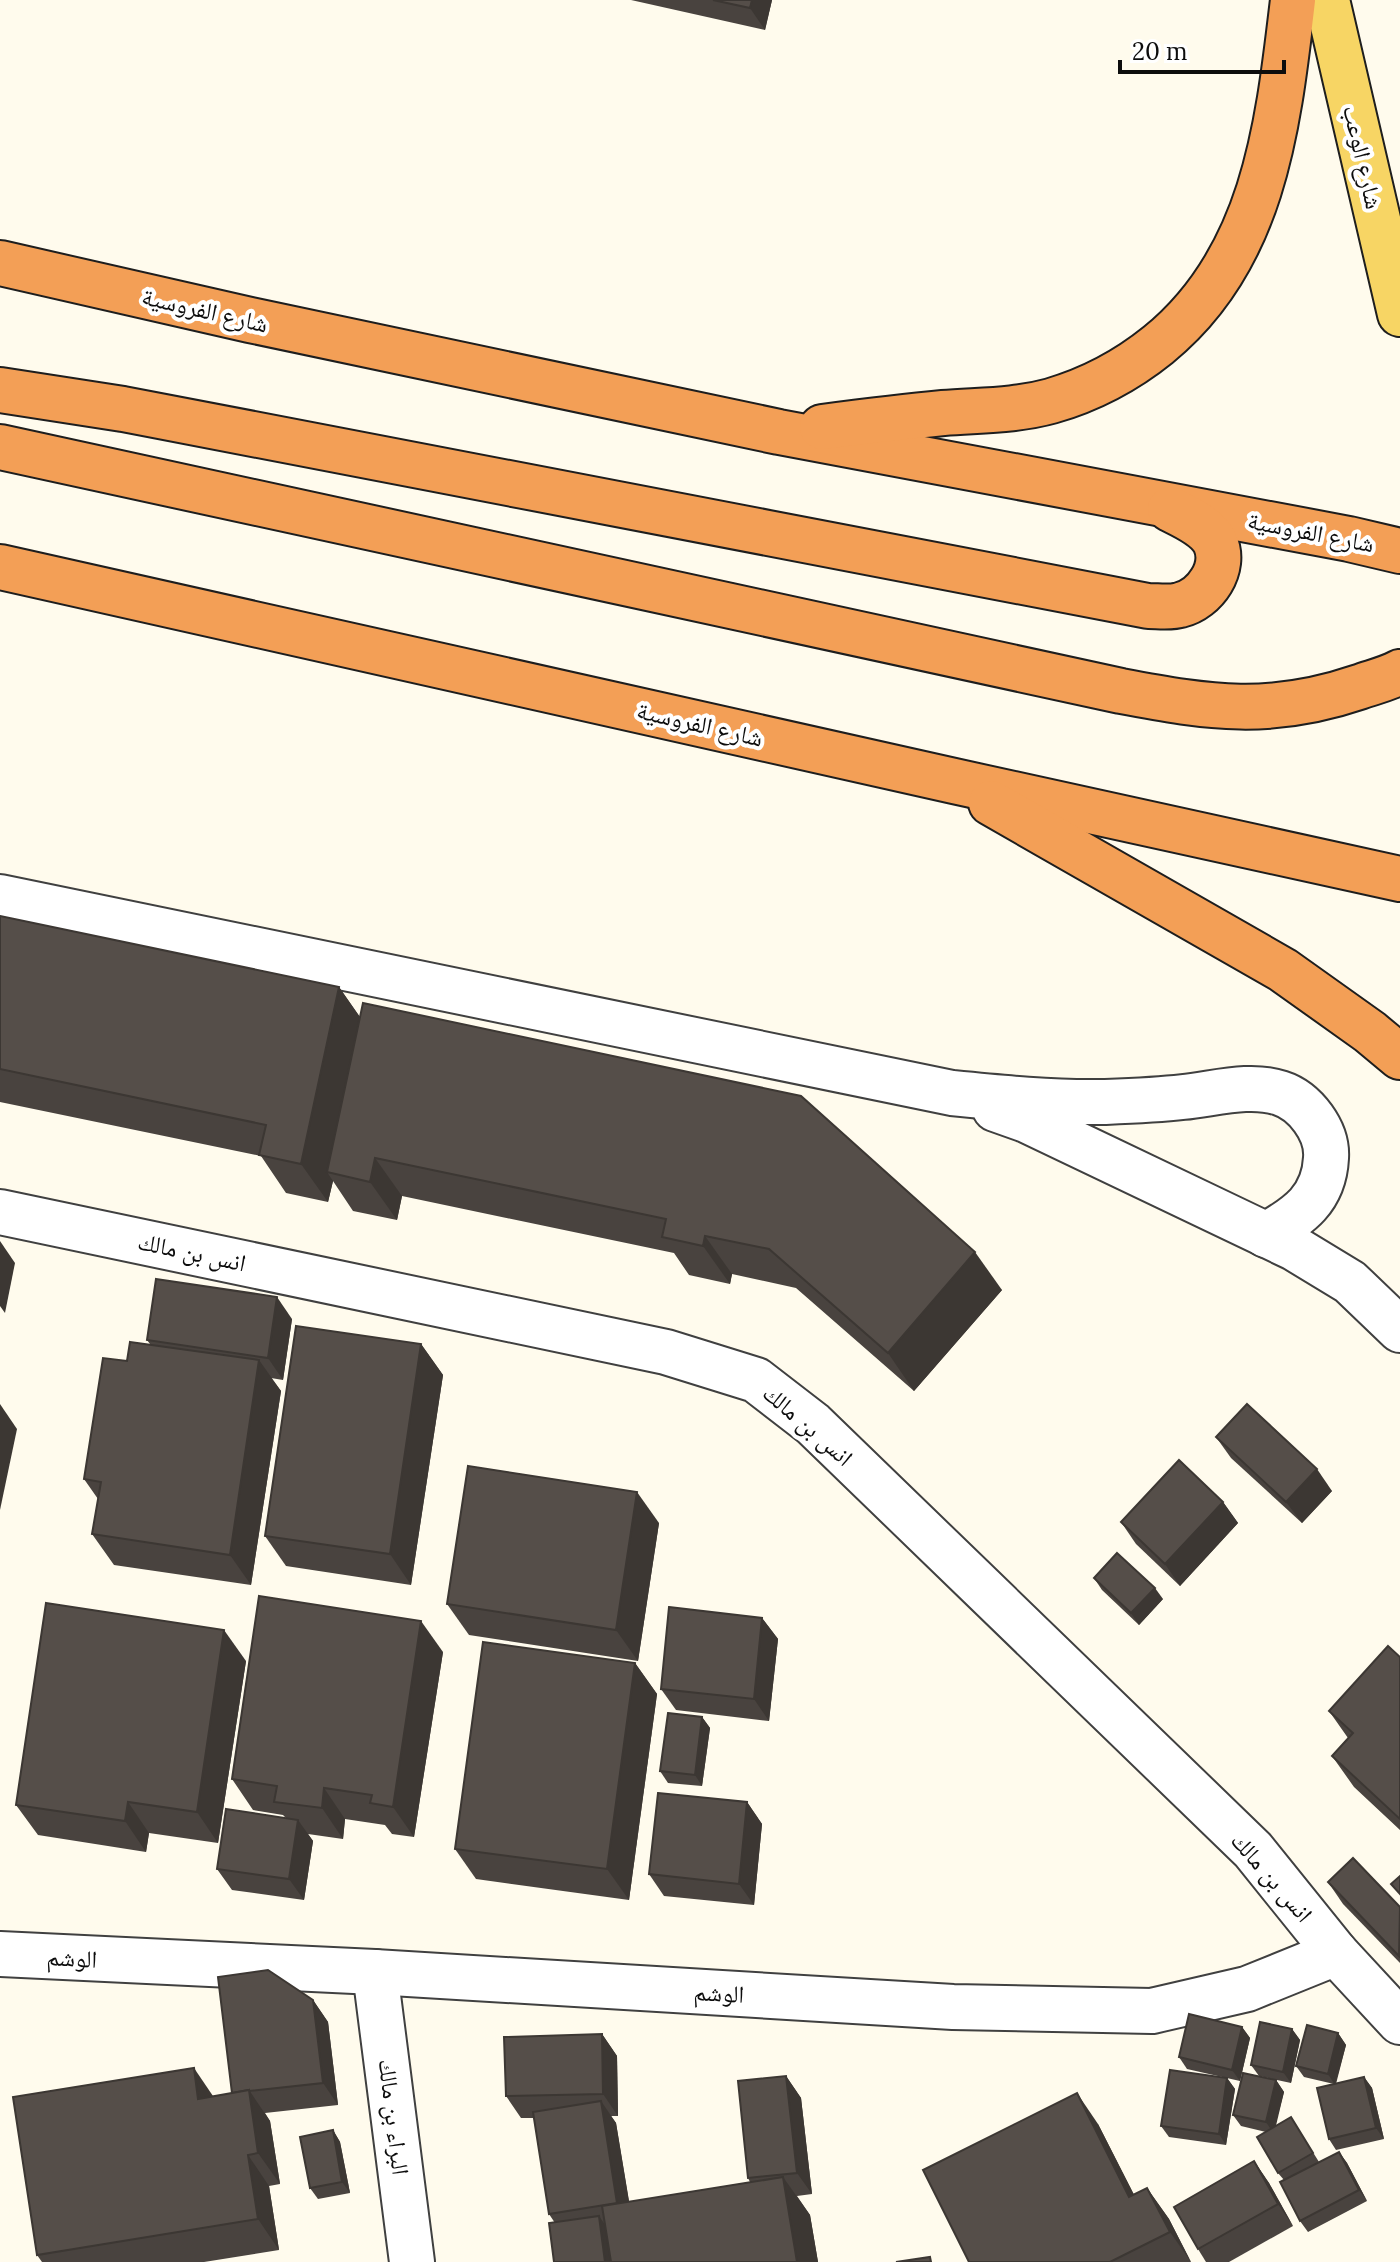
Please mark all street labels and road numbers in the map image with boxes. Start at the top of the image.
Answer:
street label: شارع الوعب [1336,102,1390,212]
street label: شارع الفروسية [139,280,271,340]
street label: شارع الفروسية [1245,505,1377,559]
street label: شارع الفروسية [634,694,766,754]
street label: انس بن مالك [135,1225,249,1279]
street label: انس بن مالك [756,1377,860,1473]
street label: انس بن مالك [1224,1825,1320,1929]
street label: الوشم [46,1941,98,1976]
street label: الوشم [693,1976,745,2011]
street label: البراء بن مالك [372,2057,416,2177]

